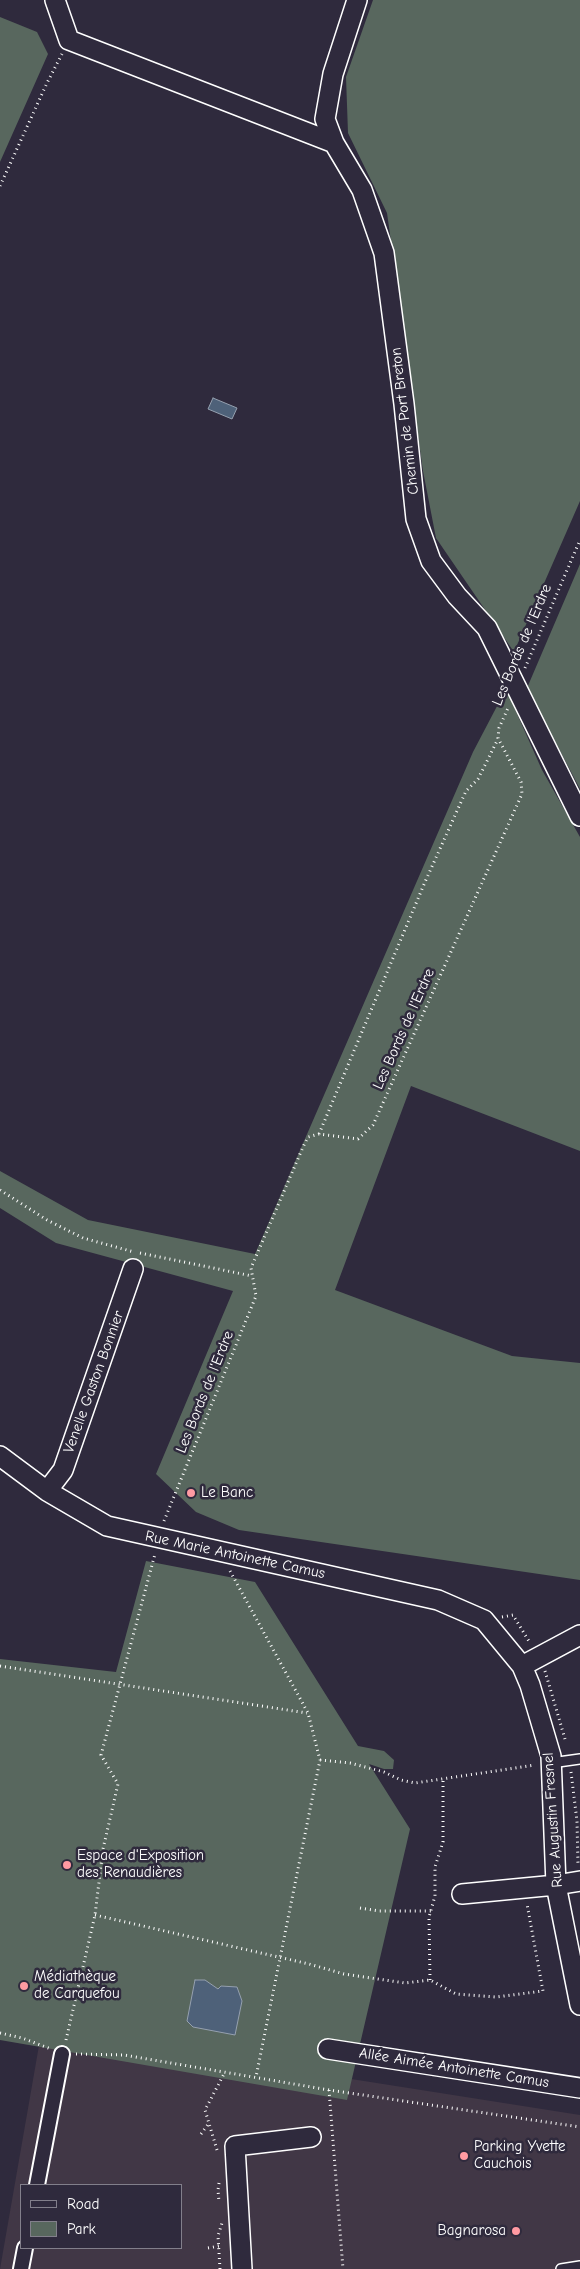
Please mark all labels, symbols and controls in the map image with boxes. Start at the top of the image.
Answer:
street label: Chemin de Port Breton [387,347,423,495]
street label: Les Bords de l'Erdre [488,581,556,709]
street label: Les Bords de l'Erdre [369,966,439,1092]
street label: Venelle Gaston Bonnier [60,1308,128,1456]
street label: Les Bords de l'Erdre [172,1328,238,1456]
place label: Le Banc [201,1484,253,1502]
marker: Le Banc [185,1487,197,1499]
street label: Rue Marie Antoinette Camus [143,1527,327,1583]
street label: Rue Augustin Fresnel [539,1752,567,1888]
place label: Espace d'Exposition des Renaudières [77,1847,204,1882]
marker: Espace d'Exposition des Renaudières [61,1859,73,1871]
place label: Médiathèque de Carquefou [34,1968,120,2003]
marker: Médiathèque de Carquefou [18,1980,30,1992]
street label: Allée Aimée Antoinette Camus [358,2044,550,2092]
place label: Parking Yvette Cauchois [474,2138,565,2173]
marker: Parking Yvette Cauchois [458,2150,470,2162]
legend [20,2184,182,2249]
text: Road [67,2195,99,2213]
text: Park [67,2220,96,2238]
place label: Bagnarosa [438,2222,506,2240]
marker: Bagnarosa [510,2225,522,2237]

